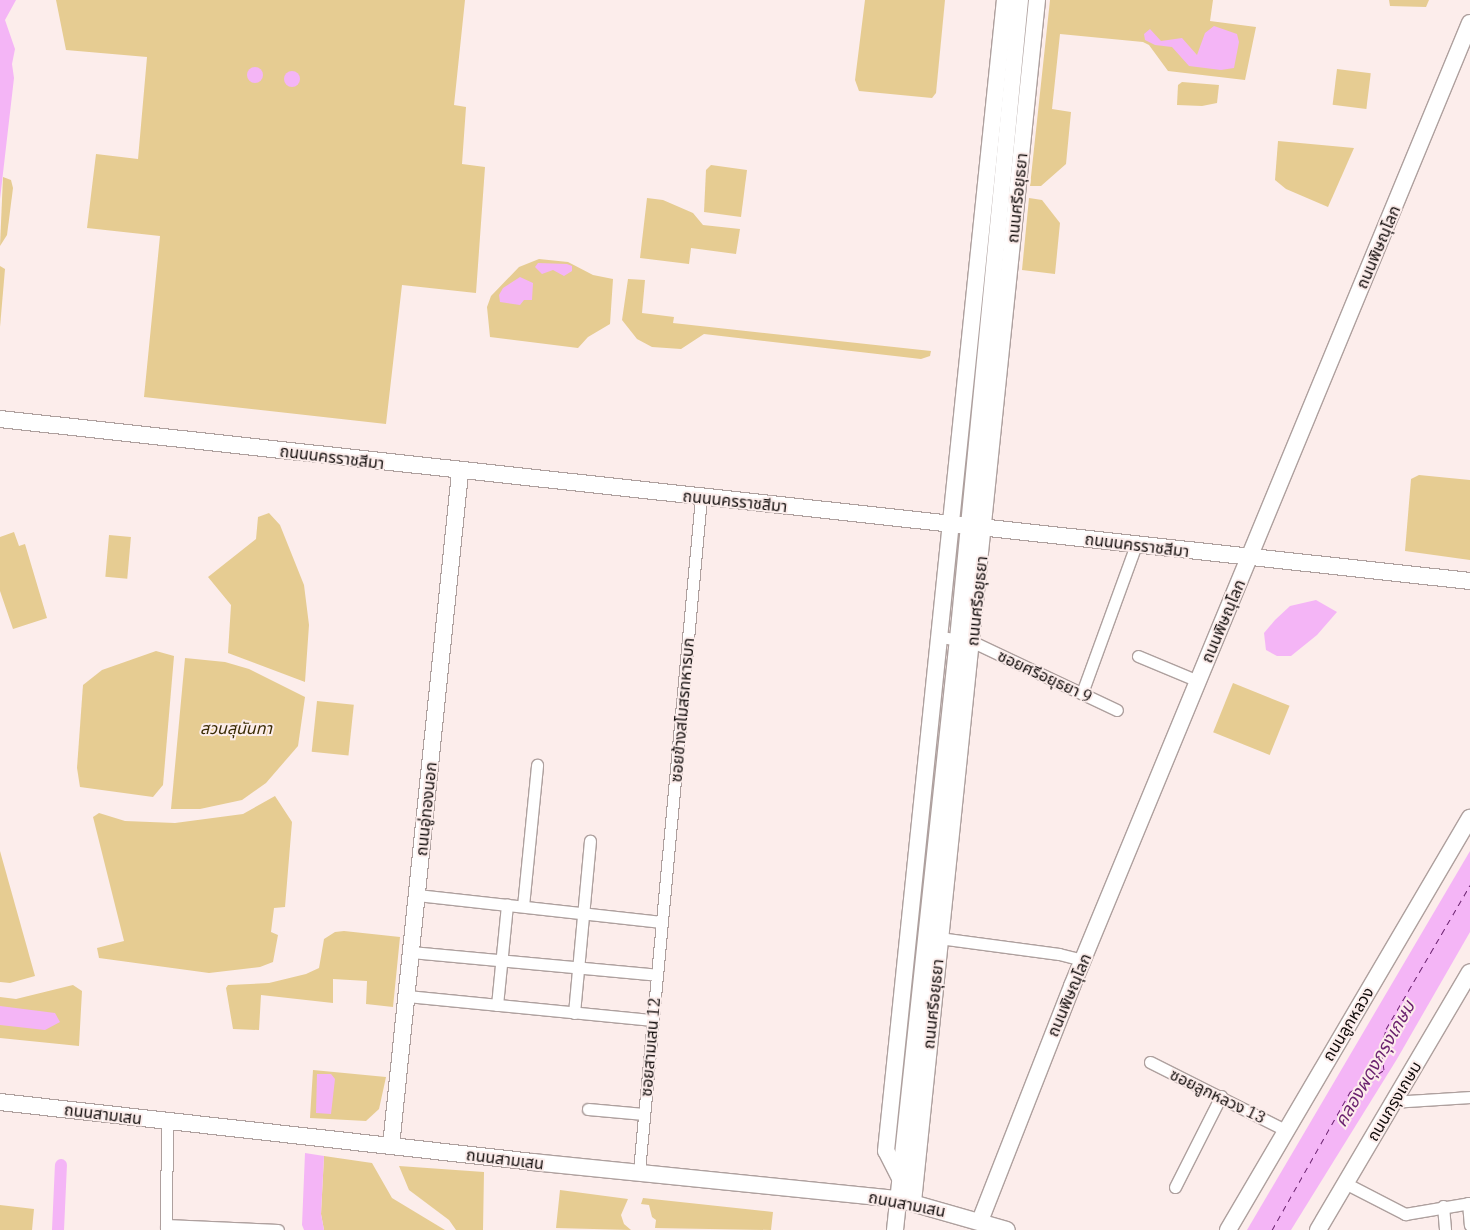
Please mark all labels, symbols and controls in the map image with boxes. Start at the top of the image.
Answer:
street label: ถนนศรีอยุธยา [1003,152,1031,244]
street label: ถนนพิษณุโลก [1352,202,1404,292]
street label: ถนนนครราชสีมา [279,441,385,473]
street label: ถนนนครราชสีมา [682,486,788,516]
street label: ถนนนครราชสีมา [1084,529,1190,561]
street label: ถนนศรีอยุธยา [963,555,991,647]
street label: ถนนพิษณุโลก [1197,576,1249,666]
street label: ซอยข้างสโมสรทหารบก [666,637,698,783]
street label: ซอยศรีอยุธยา 9 [995,646,1095,706]
park label: สวนสุนันทา [200,718,272,738]
street label: ถนนอู่ทองนอก [412,761,440,857]
street label: ถนนพิษณุโลก [1043,950,1095,1040]
street label: ถนนศรีอยุธยา [919,958,947,1050]
street label: ถนนลูกหลวง [1318,983,1378,1065]
street label: ซอยสามเสน 12 [636,997,664,1097]
water label: คลองผดุงกรุงเกษม [1330,997,1420,1131]
street label: ถนนกรุงเกษม [1363,1058,1425,1144]
street label: ซอยลูกหลวง 13 [1167,1065,1269,1127]
street label: ถนนสามเสน [63,1100,143,1128]
street label: ถนนสามเสน [465,1145,545,1173]
street label: ถนนสามเสน [867,1187,947,1221]

